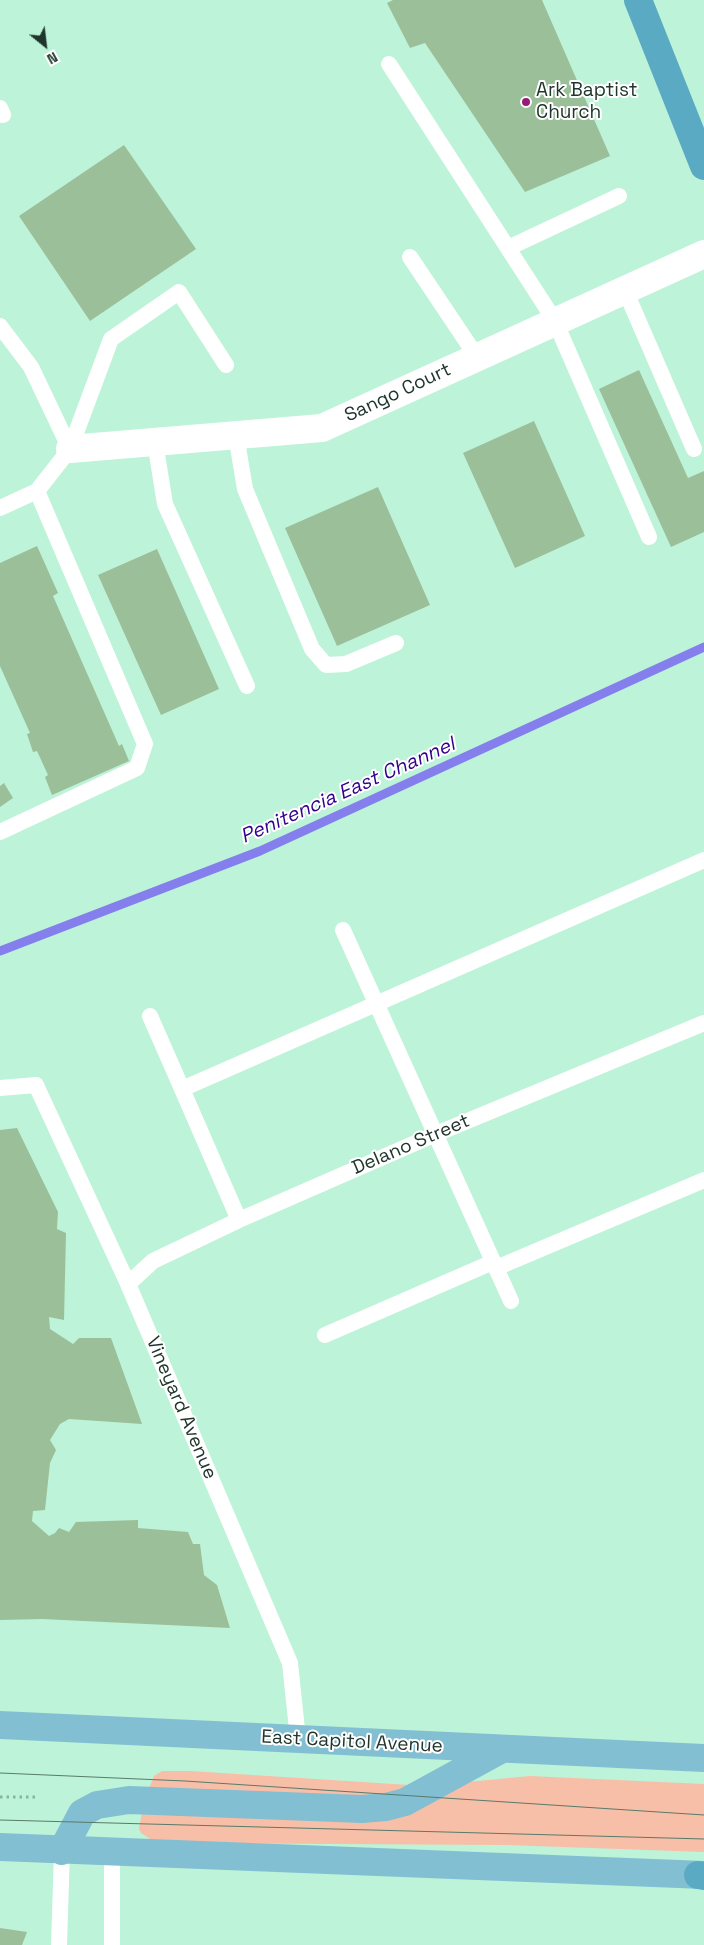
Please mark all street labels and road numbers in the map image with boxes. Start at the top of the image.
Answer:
street label: Sango Court [341,358,455,428]
street label: Delano Street [349,1110,473,1180]
street label: Vineyard Avenue [141,1333,221,1483]
street label: East Capitol Avenue [261,1726,443,1758]

